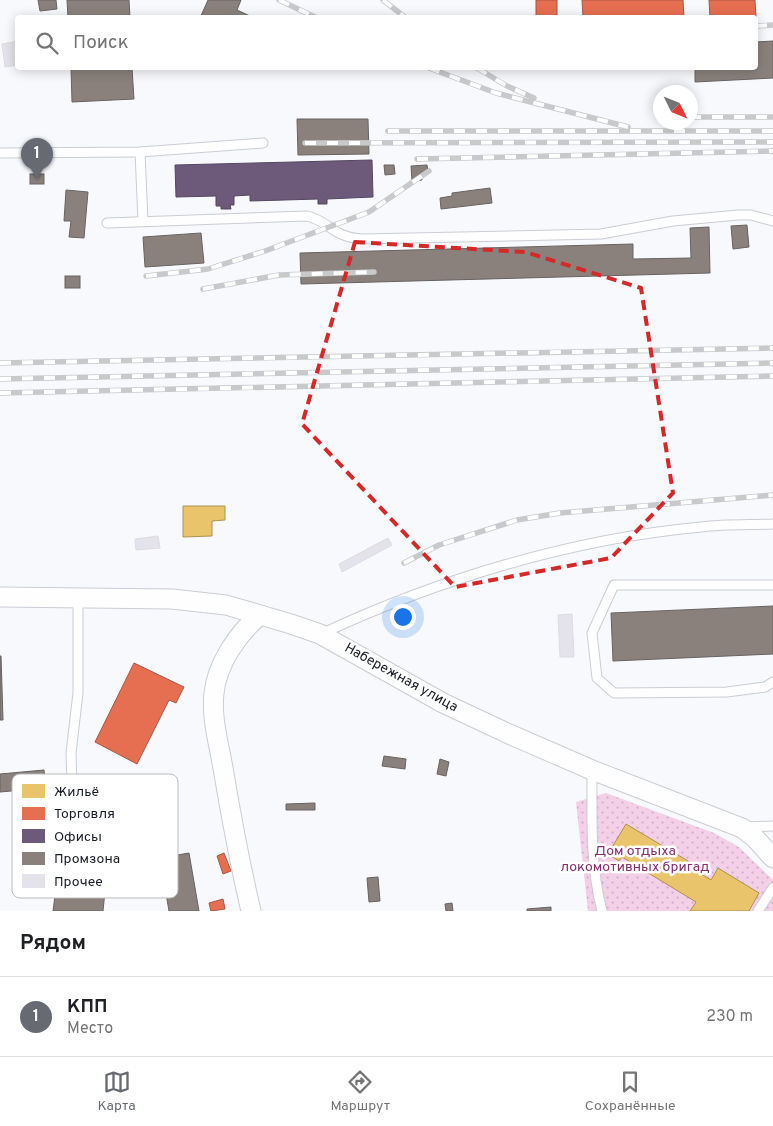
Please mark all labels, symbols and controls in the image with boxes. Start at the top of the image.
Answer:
search box [15,15,758,70]
icon: search [33,29,61,57]
text: Поиск [73,31,129,55]
north arrow [653,85,698,130]
pin: 1 [21,138,53,179]
your location [390,604,416,630]
street label: Набережная улица [341,640,461,716]
legend [12,774,178,898]
text: Жильё [54,784,99,801]
text: Торговля [54,806,115,823]
text: Офисы [54,829,102,846]
park label: Дом отдыха локомотивных бригад [561,843,709,876]
text: Промзона [54,851,120,868]
text: Прочее [54,874,103,891]
text: Рядом [20,930,86,957]
text: КПП [67,995,107,1019]
text: 1 [33,1007,39,1027]
text: 230 m [706,1007,753,1027]
text: Место [67,1019,113,1039]
tab: Карта [97,1068,136,1115]
tab: Маршрут [330,1068,390,1115]
tab: Сохранённые [585,1068,676,1115]

